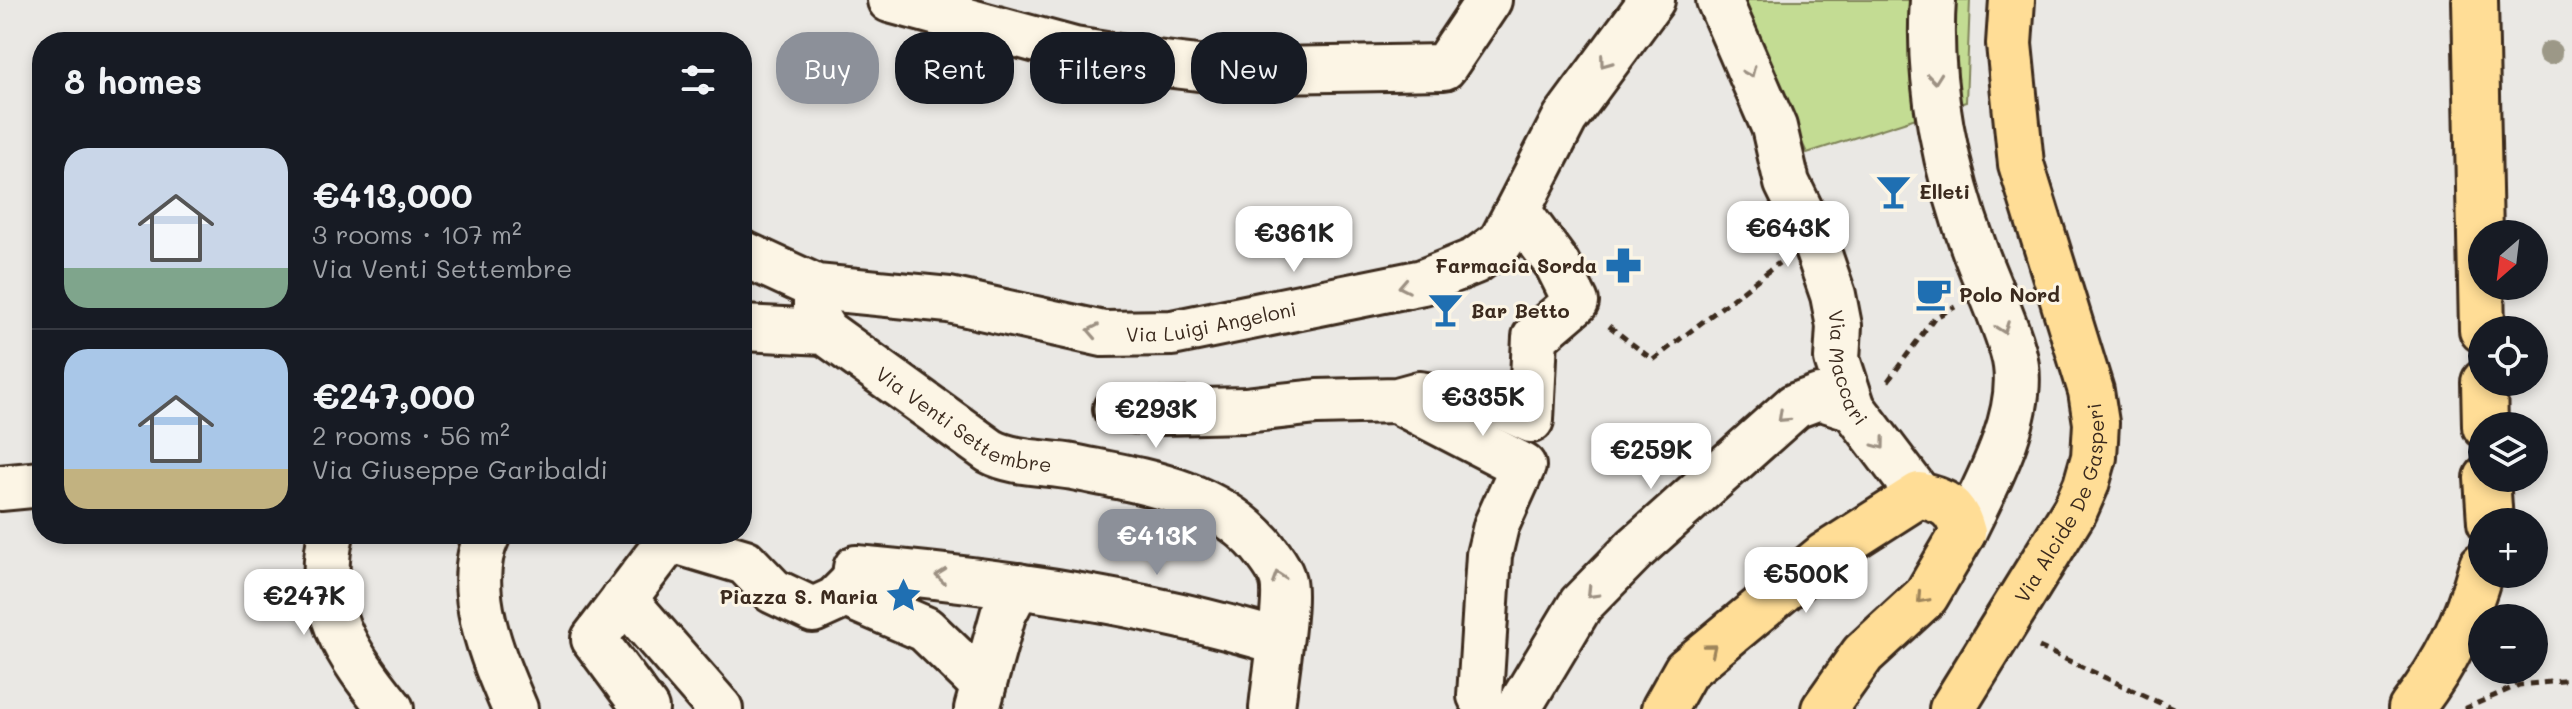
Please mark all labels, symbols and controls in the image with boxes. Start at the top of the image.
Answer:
chip: Buy [776,32,879,104]
chip: Rent [895,32,1014,104]
chip: Filters [1030,32,1175,104]
chip: New [1191,32,1307,104]
one-way arrow [1600,54,1615,68]
text: 8 homes [64,58,202,103]
icon: filters [676,58,720,102]
one-way arrow [1740,63,1756,78]
one-way arrow [1927,72,1944,85]
text: €413,000 [312,172,473,217]
bar icon: Elleti [1874,172,1912,210]
place label: Elleti [1919,178,1970,204]
icon: home [128,180,224,276]
pin: €643K [1732,201,1844,269]
pin: €361K [1238,206,1350,274]
text: €643K [1745,210,1831,244]
text: €361K [1253,215,1335,249]
text: 3 rooms · 107 m² [312,217,522,251]
north arrow [2468,220,2548,300]
map controls [2468,220,2548,684]
pharmacy icon: Farmacia Sorda [1604,246,1642,284]
text: Via Venti Settembre [312,251,572,285]
place label: Farmacia Sorda [1435,252,1597,278]
cafe icon: Polo Nord [1914,275,1952,313]
one-way arrow [1397,277,1411,294]
place label: Polo Nord [1959,281,2060,307]
bar icon: Bar Betto [1426,291,1464,329]
street label: Via Luigi Angeloni [1126,295,1299,347]
place label: Bar Betto [1471,297,1570,323]
street label: Via Maccari [1823,308,1874,430]
button: locate [2468,316,2548,396]
one-way arrow [1993,320,2009,334]
one-way arrow [1086,323,1100,340]
street label: Via Venti Settembre [871,360,1053,477]
pin: €335K [1427,370,1539,438]
text: €247,000 [312,373,475,418]
text: €335K [1441,379,1525,413]
icon: home [128,381,224,477]
pin: €293K [1100,382,1212,450]
text: €293K [1114,391,1198,425]
street label: Via Alcide De Gasperi [2008,401,2109,607]
one-way arrow [1778,408,1792,422]
button: layers [2468,412,2548,492]
text: 2 rooms · 56 m² [312,418,510,452]
pin: €259K [1595,423,1707,491]
text: €259K [1609,432,1693,466]
one-way arrow [1870,435,1884,450]
text: Via Giuseppe Garibaldi [312,452,608,486]
button: + [2468,508,2548,588]
pin: €413K [1101,509,1213,577]
text: €413K [1116,518,1198,552]
pin: €500K [1750,547,1862,615]
text: €500K [1763,556,1849,590]
one-way arrow [934,568,947,585]
pin: €247K [248,569,360,637]
one-way arrow [1272,571,1288,585]
place icon: Piazza S. Maria [885,577,923,615]
text: €247K [262,578,346,612]
place label: Piazza S. Maria [719,583,878,609]
one-way arrow [1587,584,1601,598]
one-way arrow [1917,589,1932,604]
button: − [2468,604,2548,684]
one-way arrow [1702,644,1717,659]

